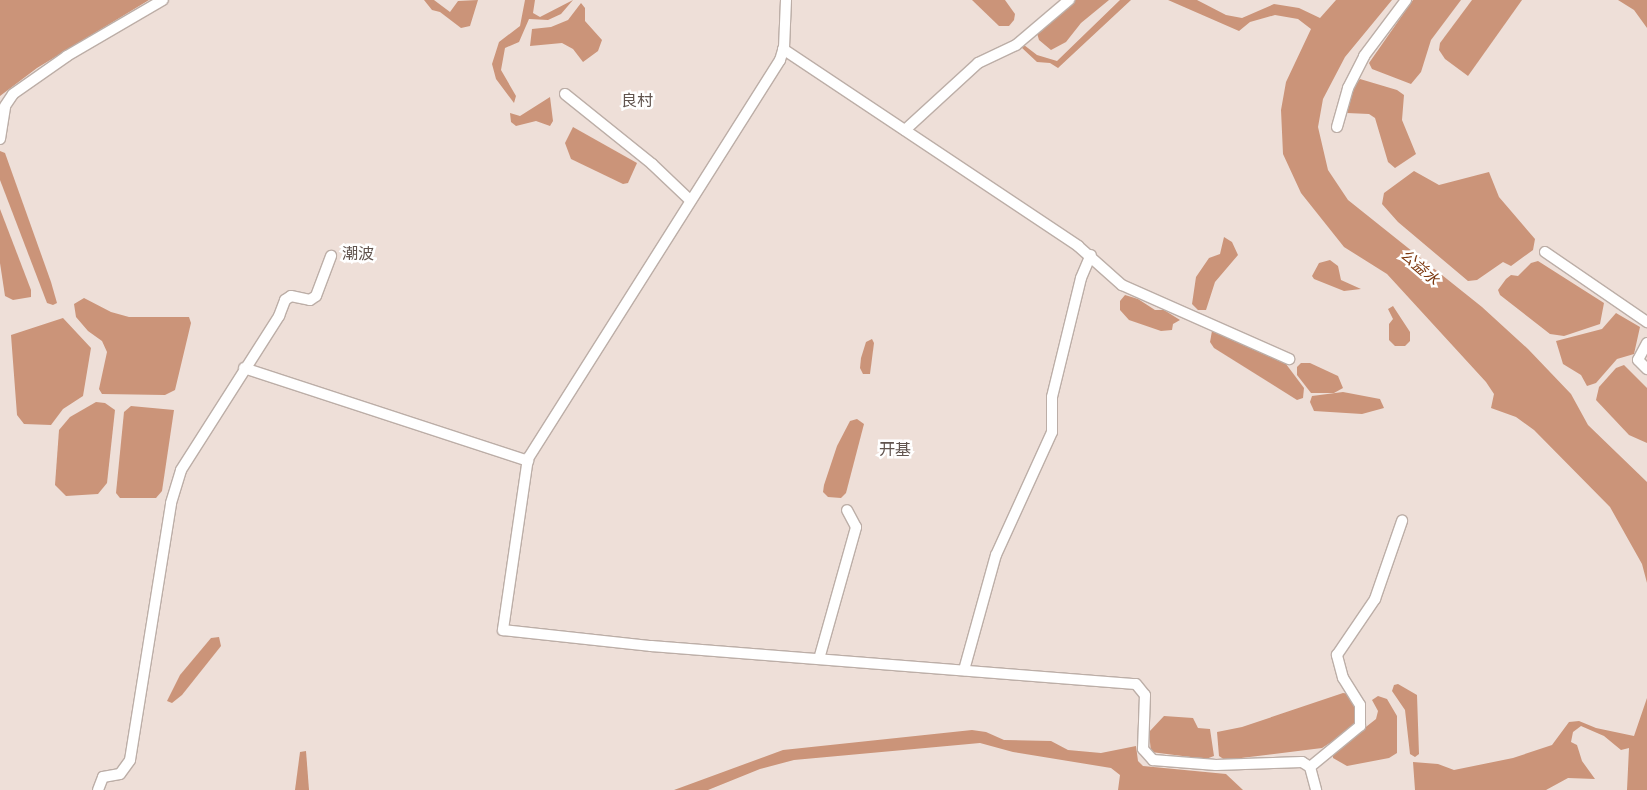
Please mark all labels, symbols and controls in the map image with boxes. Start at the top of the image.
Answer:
district label: 良村 [621,90,653,110]
district label: 潮波 [342,243,374,263]
water label: 公益水 [1397,245,1443,289]
district label: 开基 [879,439,911,459]

